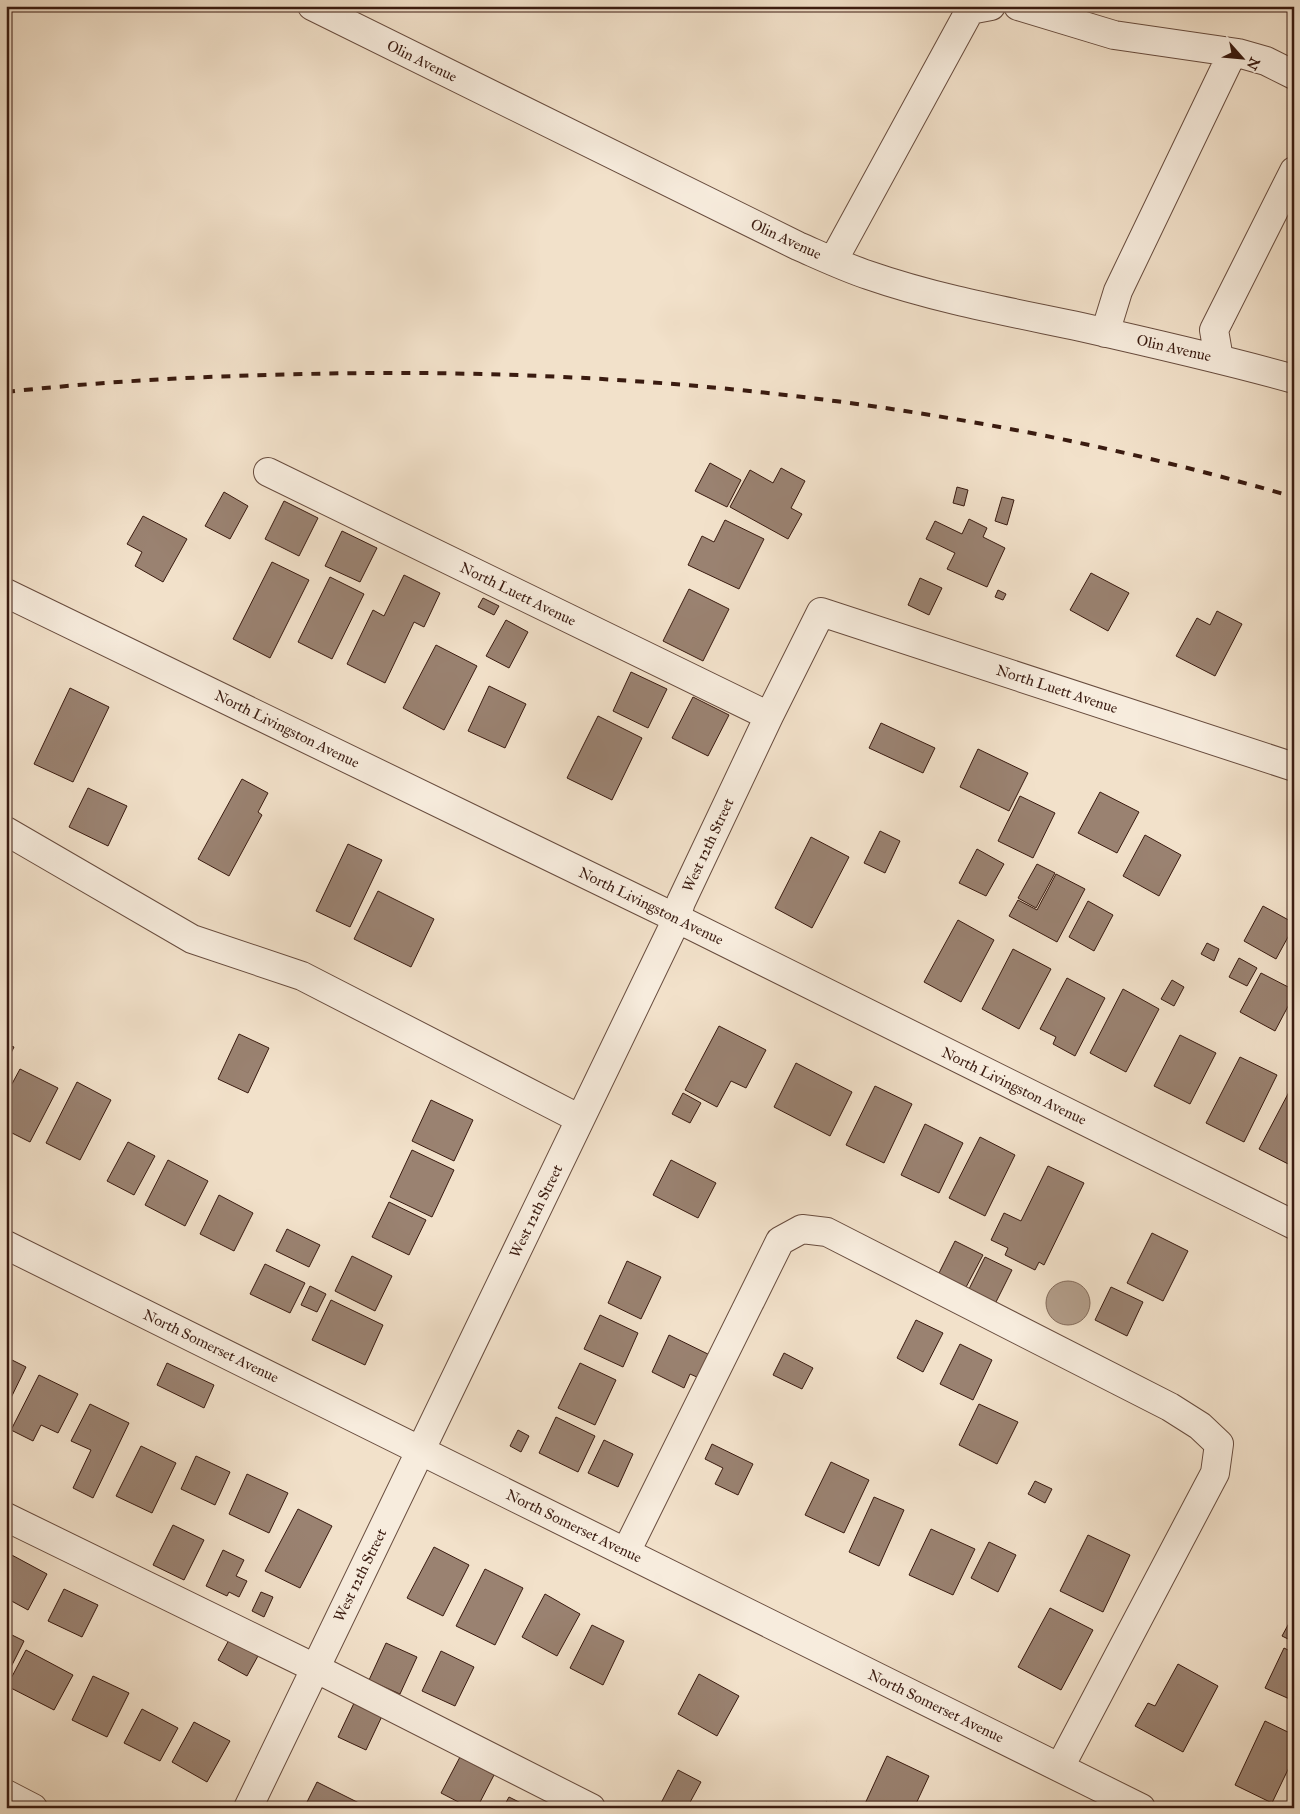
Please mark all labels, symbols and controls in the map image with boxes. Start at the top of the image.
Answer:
north arrow [1218,32,1268,82]
street label: Olin Avenue [384,36,460,86]
text: N [1243,55,1263,73]
street label: Olin Avenue [748,215,824,263]
street label: Olin Avenue [1135,331,1213,365]
street label: North Luett Avenue [457,558,579,630]
street label: North Luett Avenue [994,661,1120,717]
street label: North Livingston Avenue [212,686,362,772]
street label: West 12th Street [678,795,738,895]
street label: North Livingston Avenue [576,863,726,949]
street label: North Livingston Avenue [939,1043,1089,1129]
street label: West 12th Street [506,1161,567,1260]
street label: North Somerset Avenue [140,1305,282,1387]
street label: North Somerset Avenue [503,1485,645,1567]
street label: West 12th Street [330,1525,391,1624]
street label: North Somerset Avenue [865,1665,1007,1747]

